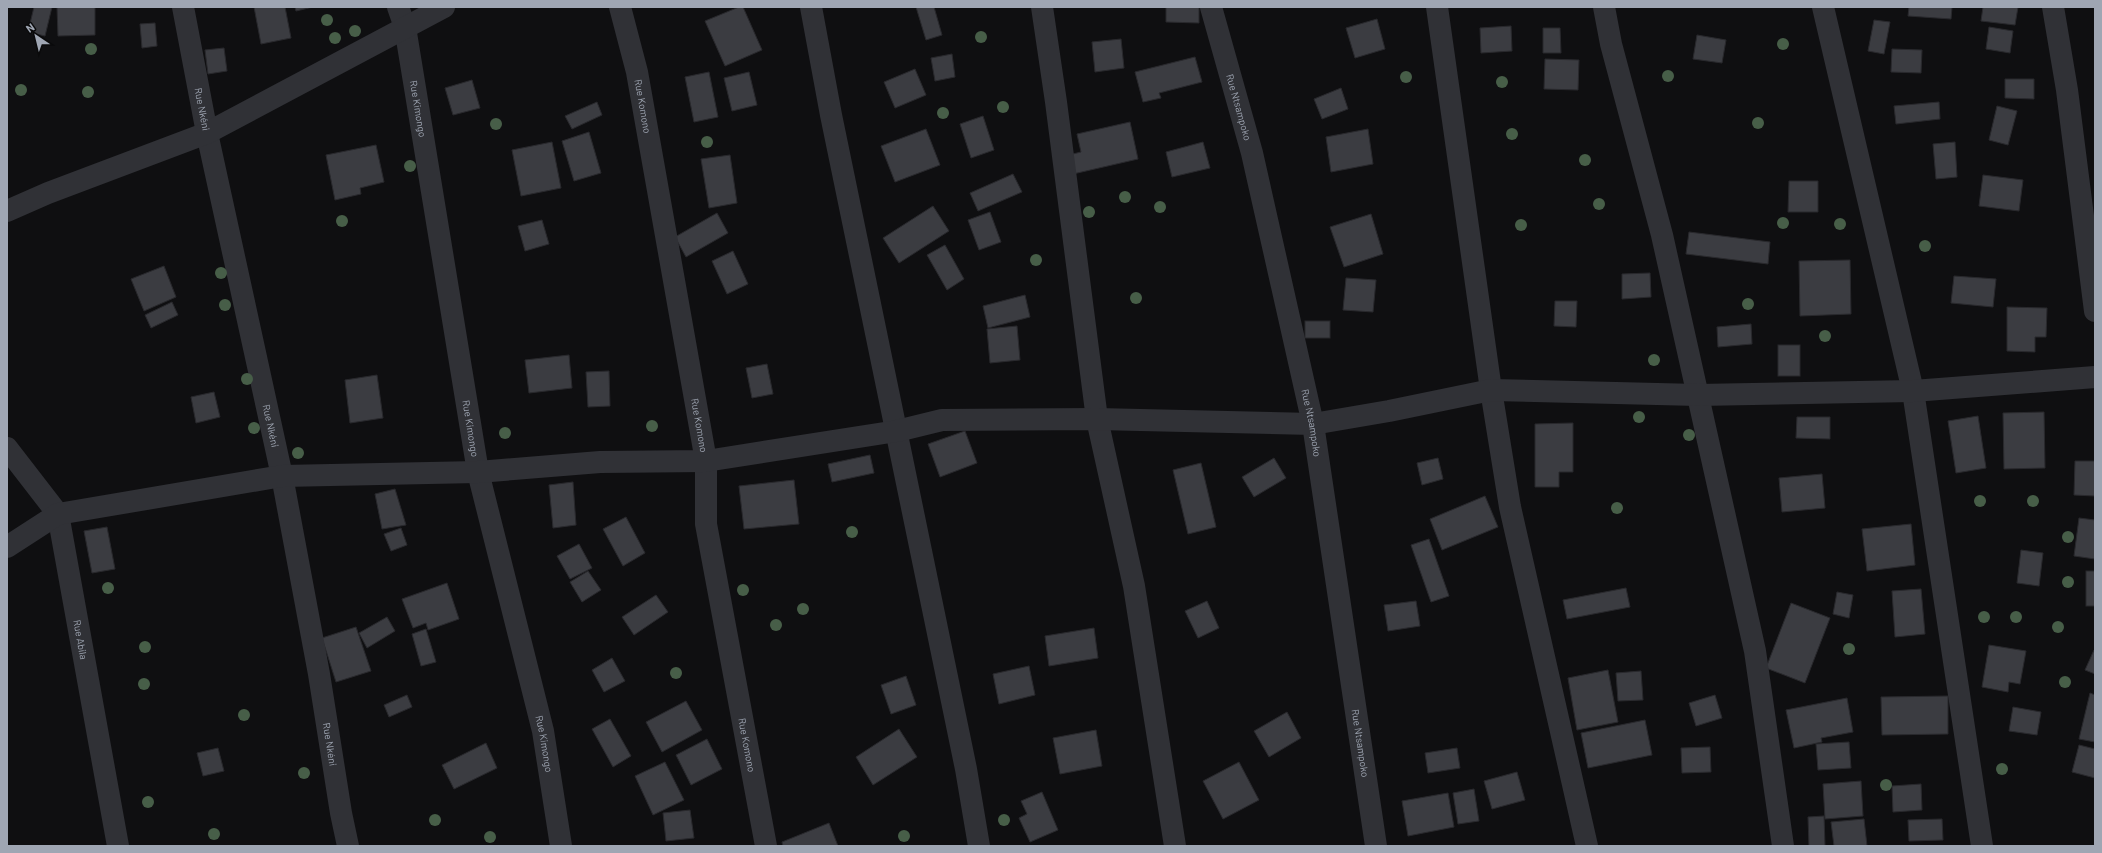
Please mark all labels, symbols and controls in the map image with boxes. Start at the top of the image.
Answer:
north arrow [16,16,56,56]
text: N [23,20,37,35]
street label: Rue Ntsampoko [1224,72,1254,142]
street label: Rue Komono [632,78,654,134]
street label: Rue Kimongo [408,79,429,138]
street label: Rue Nkéni [192,87,212,132]
street label: Rue Ntsampoko [1299,388,1324,457]
street label: Rue Komono [689,397,710,453]
street label: Rue Kimongo [460,399,481,458]
street label: Rue Nkéni [260,403,282,448]
street label: Rue Abila [71,619,90,660]
street label: Rue Ntsampoko [1350,708,1372,778]
street label: Rue Kimongo [533,714,555,773]
street label: Rue Komono [736,717,758,773]
street label: Rue Nkéni [321,722,339,767]

